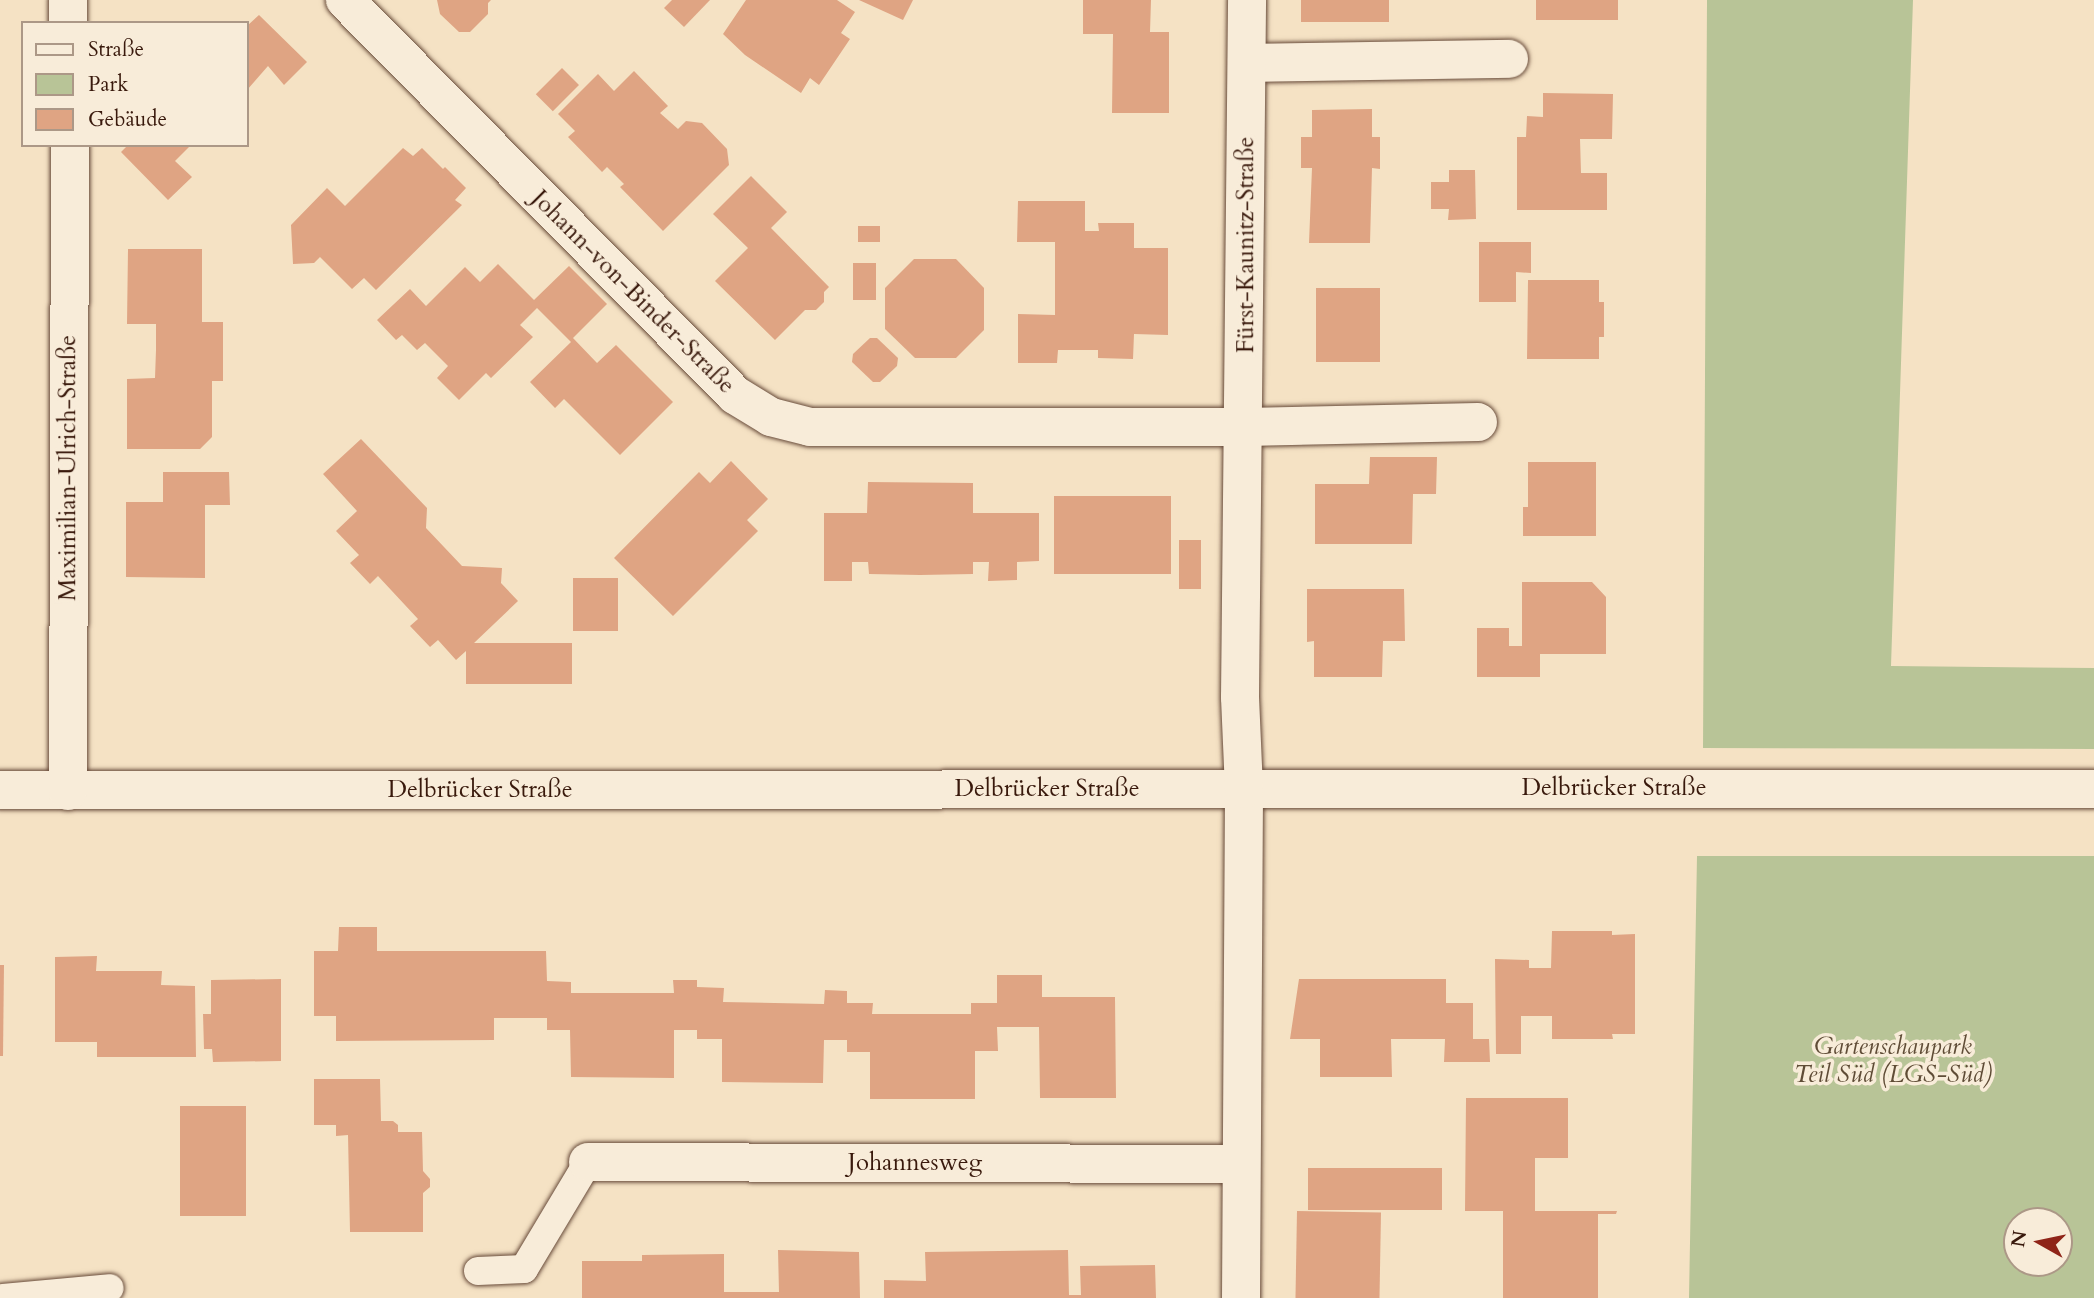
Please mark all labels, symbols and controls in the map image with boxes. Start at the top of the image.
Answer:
legend [21,21,248,147]
text: Straße [88,35,144,64]
text: Park [88,70,128,99]
text: Gebäude [88,105,167,134]
street label: Fürst-Kaunitz-Straße [1232,137,1260,353]
street label: Johann-von-Binder-Straße [525,184,741,400]
street label: Maximilian-Ulrich-Straße [54,335,82,601]
street label: Delbrücker Straße [1521,774,1707,802]
street label: Delbrücker Straße [954,775,1140,803]
street label: Delbrücker Straße [387,776,573,804]
park label: Gartenschaupark Teil Süd (LGS-Süd) [1794,1033,1992,1089]
street label: Johannesweg [848,1149,982,1177]
north arrow [2003,1207,2073,1277]
text: N [2005,1229,2033,1249]

